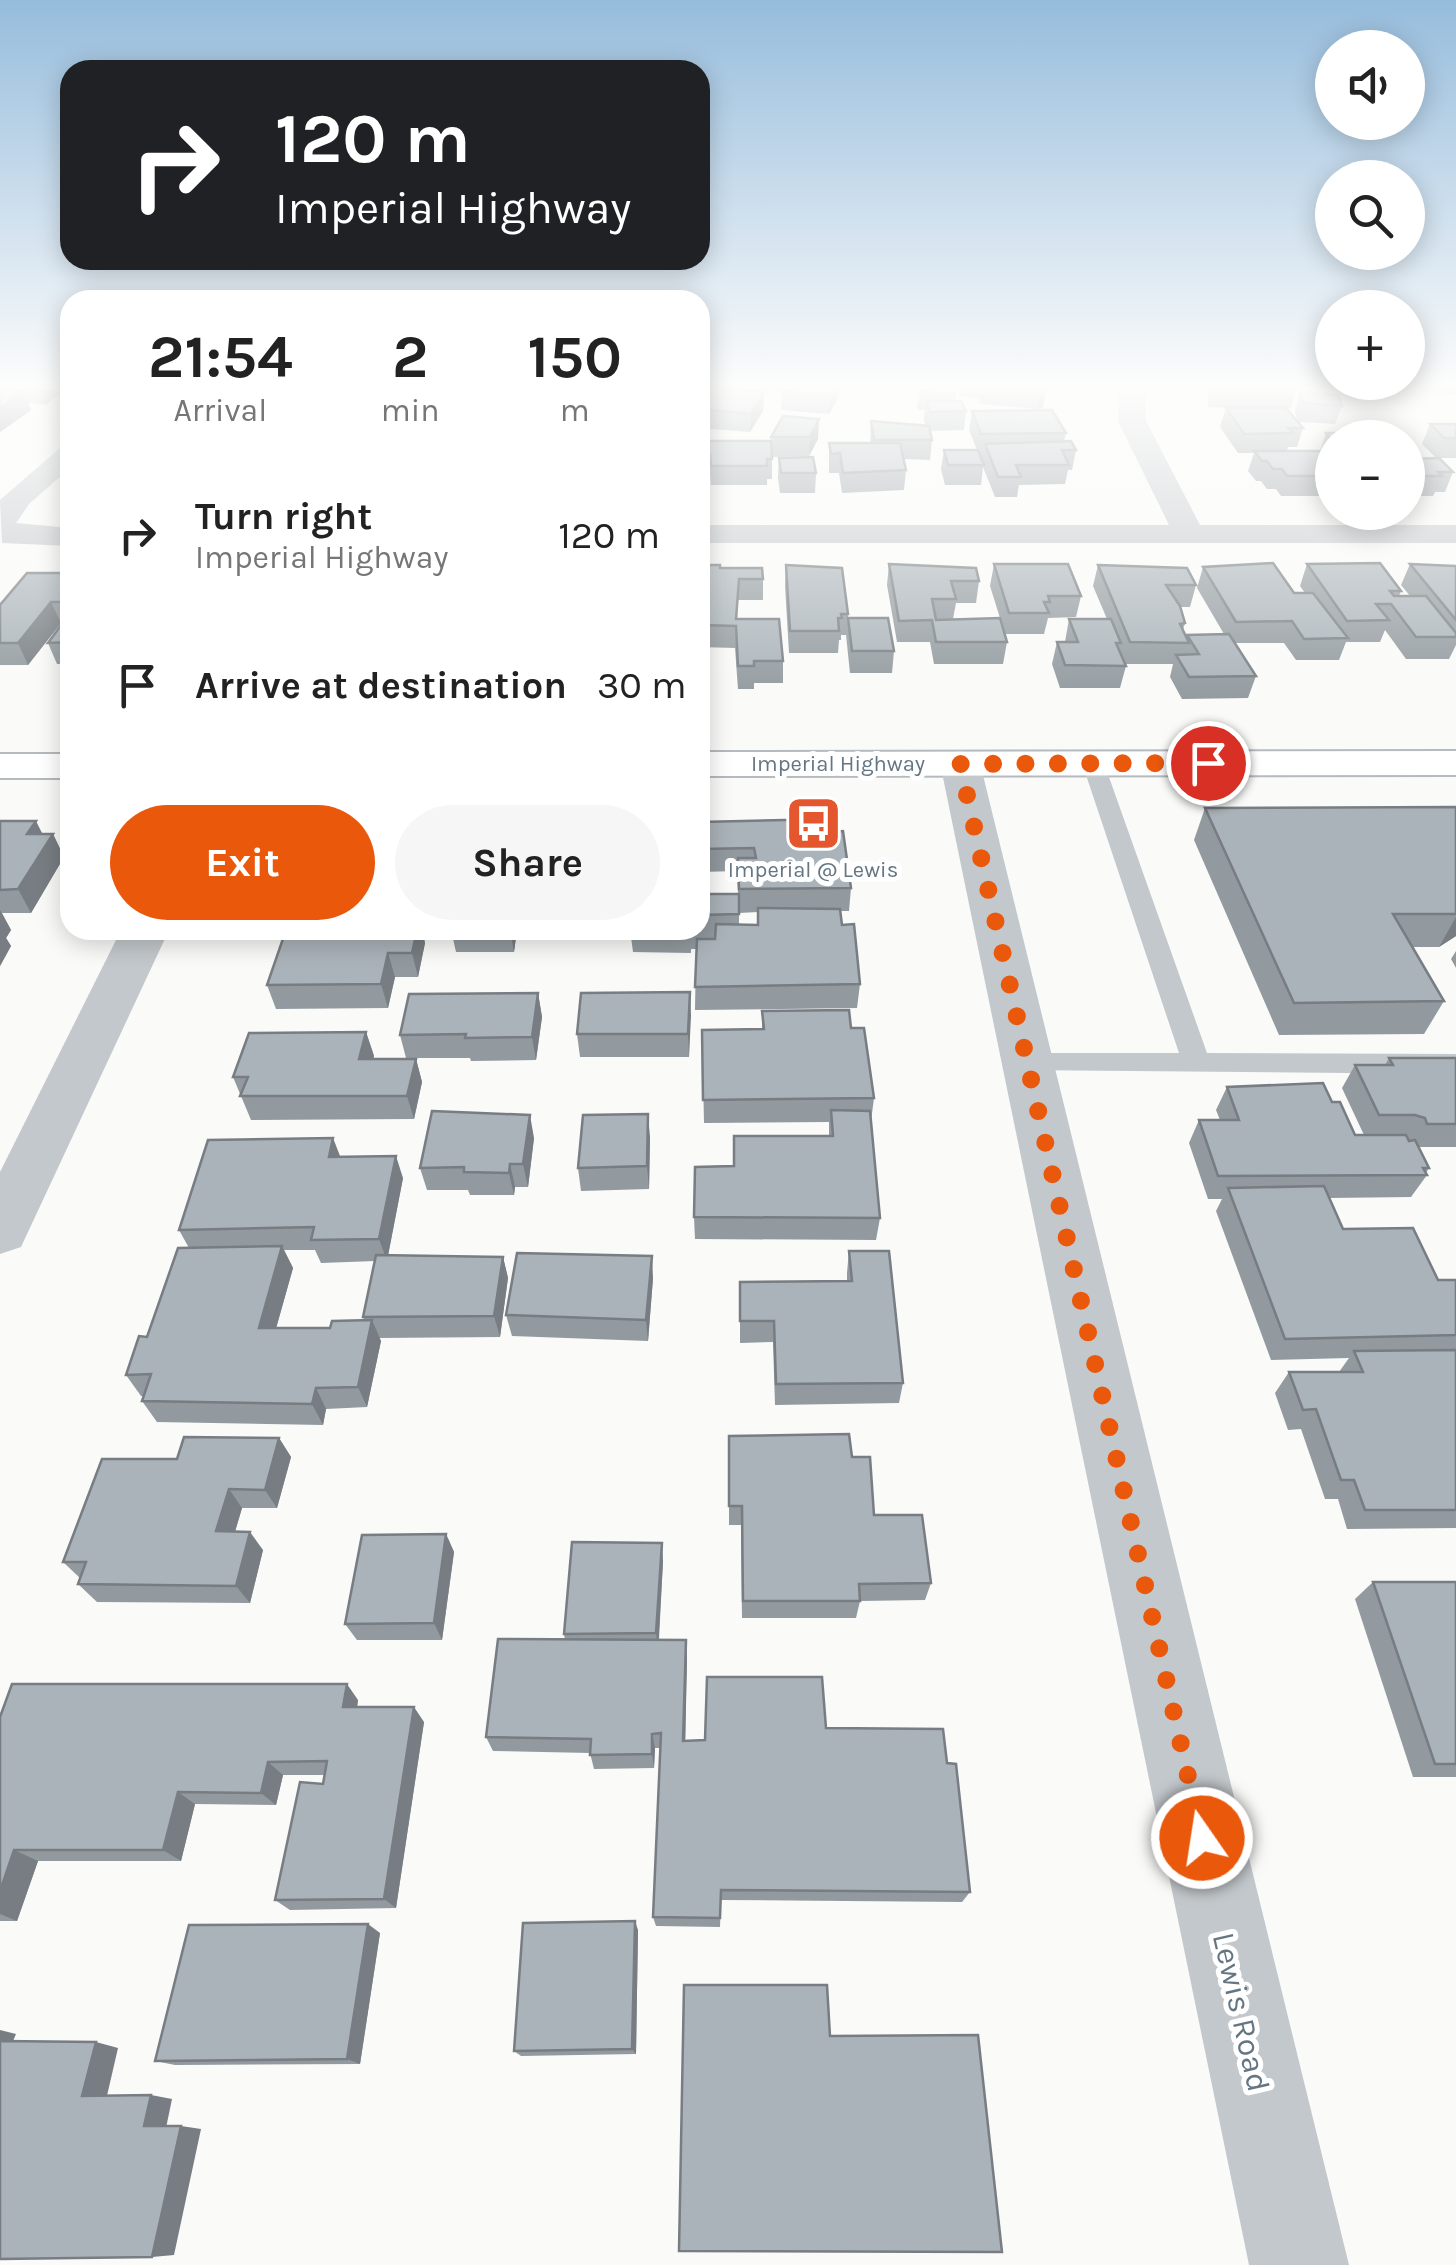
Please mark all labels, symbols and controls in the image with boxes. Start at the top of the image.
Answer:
map controls [1315,30,1425,530]
button: sound [1315,30,1425,140]
text: 120 m [275,98,471,180]
icon: right [110,100,240,230]
button: search [1315,160,1425,270]
text: Imperial Highway [275,182,631,234]
button: + [1315,290,1425,400]
text: 21:54 [148,322,293,392]
text: 2 [392,322,428,392]
text: 150 [528,322,622,392]
text: Arrival [173,392,267,429]
text: min [381,392,440,429]
text: m [560,392,590,429]
button: − [1315,420,1425,530]
text: Turn right [195,494,372,539]
icon: right [110,508,165,563]
text: 120 m [558,513,660,558]
text: Imperial Highway [195,539,448,576]
icon: arrive [110,658,165,713]
text: Arrive at destination [195,663,567,708]
text: 30 m [597,663,686,708]
pin [1166,721,1251,806]
icon: arrive [1181,736,1236,791]
street label: Imperial Highway [751,751,925,777]
bus stop icon: Imperial @ Lewis [783,793,843,853]
button: Exit [110,805,375,920]
button: Share [395,805,660,920]
place label: Imperial @ Lewis [728,857,898,883]
position arrow [1150,1786,1254,1890]
street label: Lewis Road [1205,1929,1277,2095]

